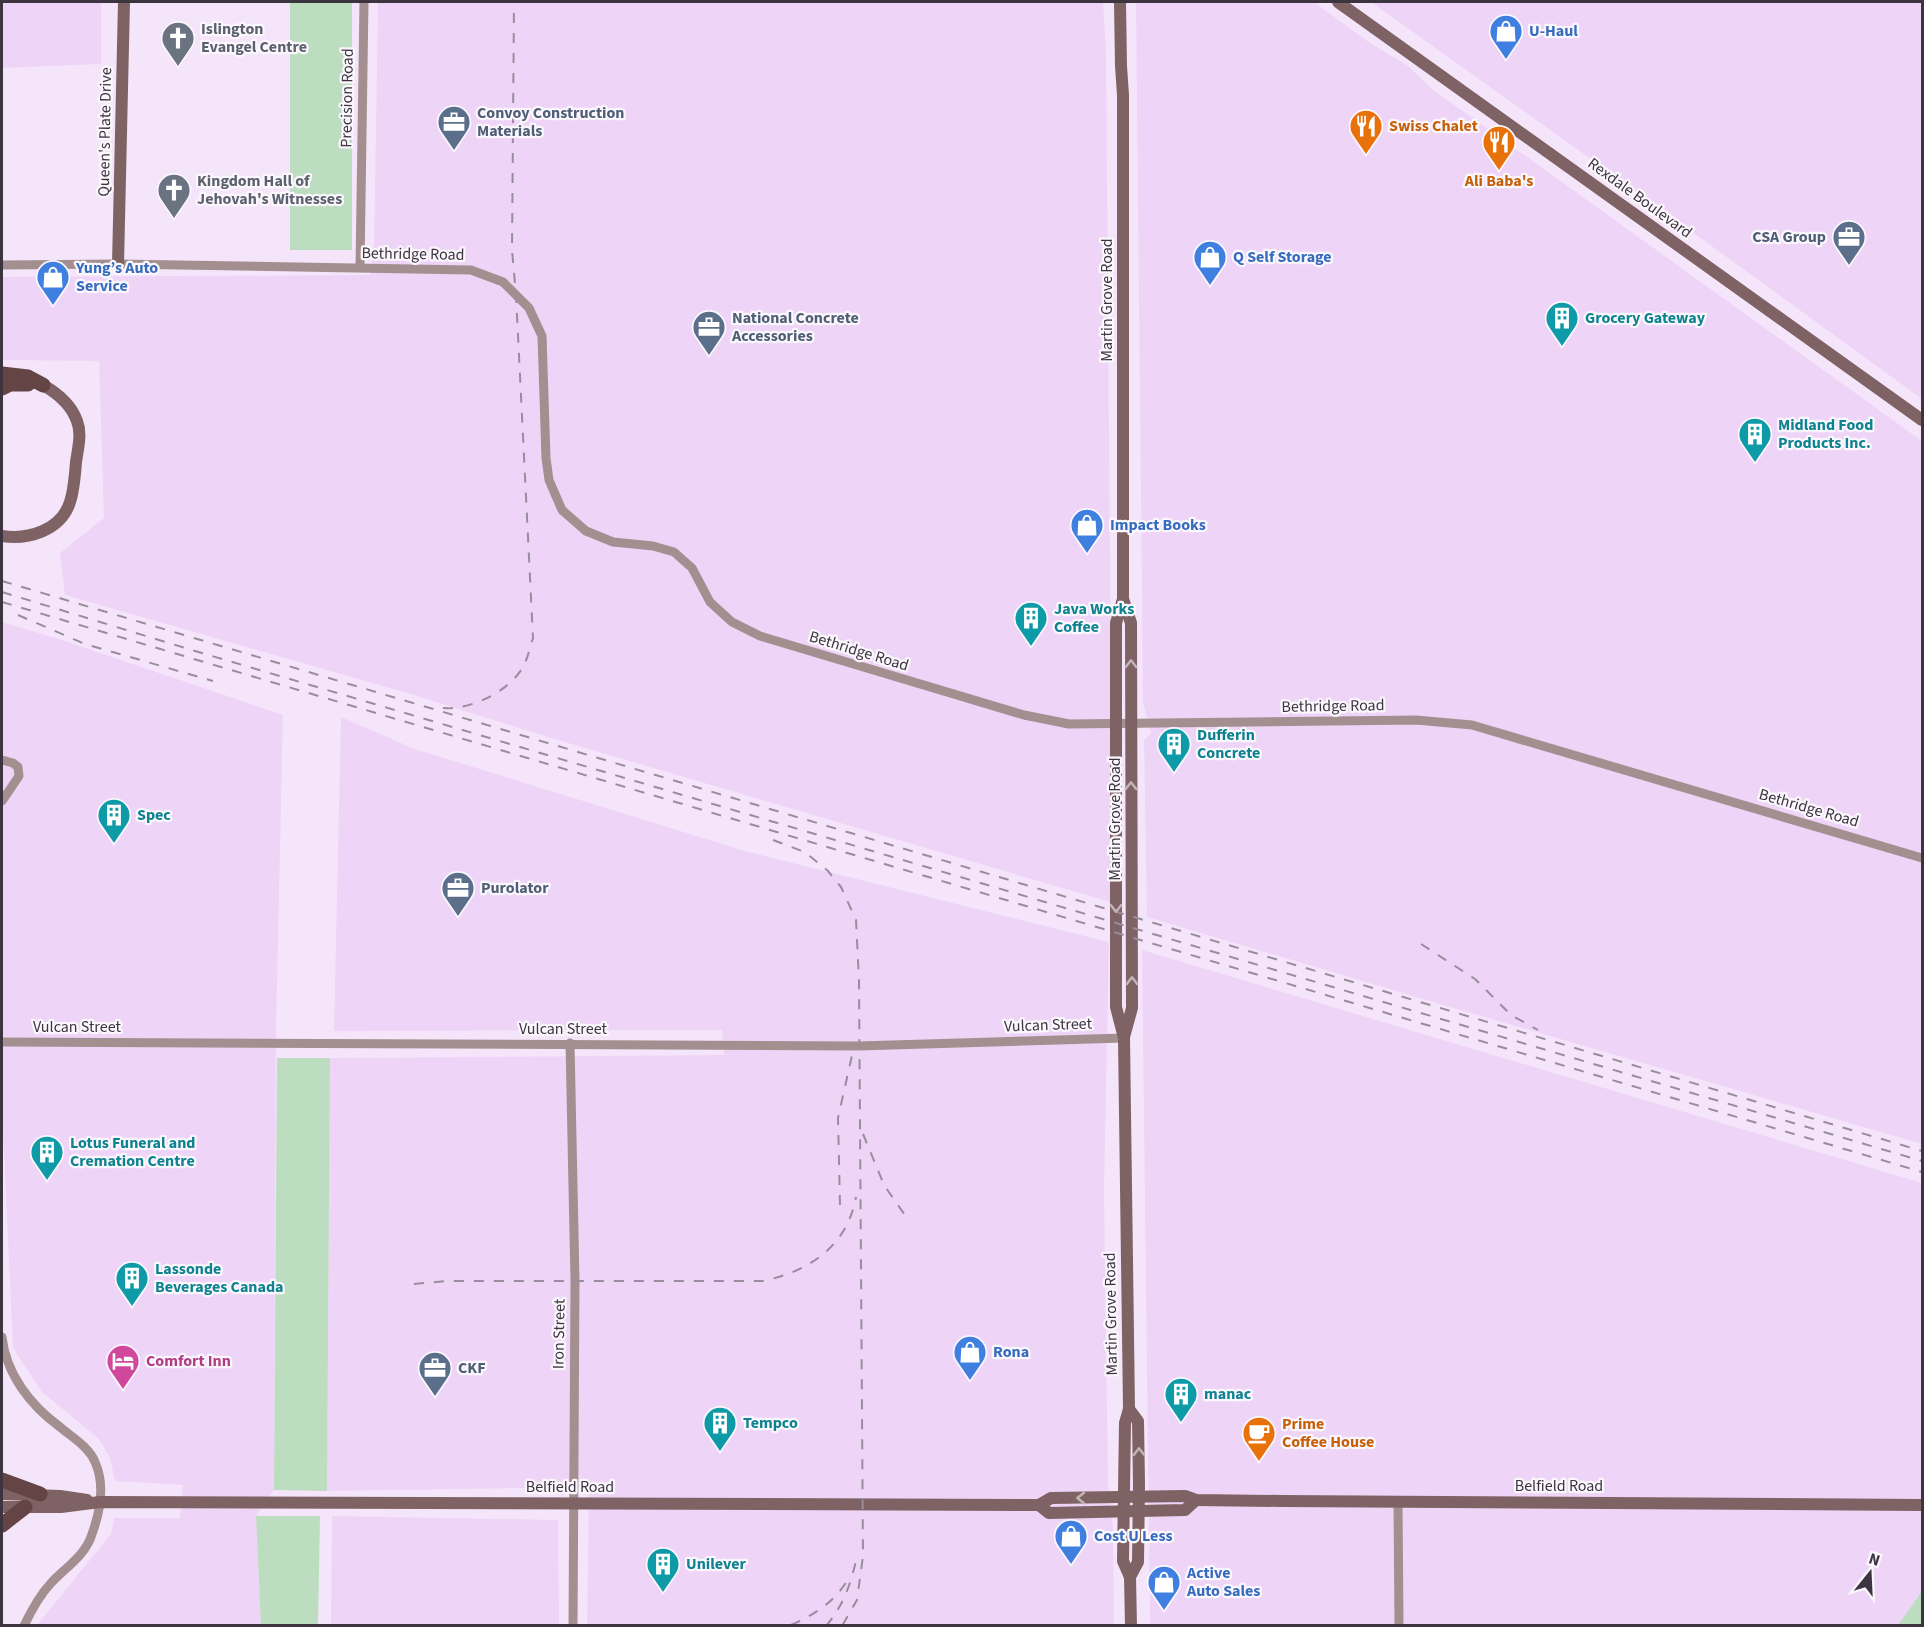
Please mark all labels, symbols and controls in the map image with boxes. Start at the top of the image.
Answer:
shop icon: U-Haul [1488,13,1524,60]
place label: Islington Evangel Centre [201,18,307,58]
church icon: Islington Evangel Centre [160,20,196,67]
place label: U-Haul [1529,20,1578,42]
street label: Precision Road [335,48,359,148]
street label: Queen's Plate Drive [93,67,117,197]
place label: Convoy Construction Materials [477,102,624,142]
office icon: Convoy Construction Materials [436,104,472,151]
restaurant icon: Swiss Chalet [1348,108,1384,155]
place label: Swiss Chalet [1389,115,1478,137]
restaurant icon: Ali Baba's [1481,124,1517,171]
street label: Rexdale Boulevard [1583,153,1697,243]
place label: Kingdom Hall of Jehovah's Witnesses [197,170,342,210]
place label: Ali Baba's [1464,170,1533,192]
church icon: Kingdom Hall of Jehovah's Witnesses [156,172,192,219]
office icon: CSA Group [1831,219,1867,266]
place label: CSA Group [1752,226,1826,248]
street label: Martin Grove Road [1096,238,1118,362]
shop icon: Q Self Storage [1192,239,1228,286]
street label: Bethridge Road [361,242,465,266]
place label: Q Self Storage [1233,246,1332,268]
place label: Yung’s Auto Service [75,257,158,297]
shop icon: Yung’s Auto Service [35,259,71,306]
building icon: Grocery Gateway [1544,300,1580,347]
place label: National Concrete Accessories [731,307,859,347]
place label: Grocery Gateway [1585,307,1706,329]
office icon: National Concrete Accessories [691,309,727,356]
place label: Midland Food Products Inc. [1778,414,1873,454]
building icon: Midland Food Products Inc. [1737,416,1773,463]
shop icon: Impact Books [1069,507,1105,554]
place label: Impact Books [1110,514,1206,536]
place label: Java Works Coffee [1054,598,1134,638]
building icon: Java Works Coffee [1013,600,1049,647]
street label: Bethridge Road [807,625,911,677]
one-way arrow [1125,660,1137,669]
street label: Bethridge Road [1281,694,1385,718]
place label: Dufferin Concrete [1197,724,1260,764]
building icon: Dufferin Concrete [1156,726,1192,773]
street label: Martin Grove Road [1104,757,1126,881]
one-way arrow [1125,781,1137,790]
street label: Bethridge Road [1756,783,1862,833]
building icon: Spec [96,797,132,844]
place label: Spec [137,804,171,826]
office icon: Purolator [440,870,476,917]
place label: Purolator [481,877,549,899]
one-way arrow [1110,903,1122,912]
one-way arrow [1126,976,1138,985]
street label: Vulcan Street [1004,1012,1093,1038]
street label: Vulcan Street [33,1016,121,1038]
street label: Vulcan Street [519,1018,607,1040]
place label: Lotus Funeral and Cremation Centre [70,1132,196,1172]
building icon: Lotus Funeral and Cremation Centre [29,1134,65,1181]
street label: Martin Grove Road [1099,1252,1123,1376]
place label: Lassonde Beverages Canada [155,1258,284,1298]
building icon: Lassonde Beverages Canada [114,1260,150,1307]
street label: Iron Street [547,1298,571,1369]
shop icon: Rona [952,1334,988,1381]
place label: Rona [993,1341,1029,1363]
hotel icon: Comfort Inn [105,1343,141,1390]
place label: Comfort Inn [146,1350,231,1372]
office icon: CKF [417,1350,453,1397]
place label: CKF [458,1357,486,1379]
building icon: manac [1163,1376,1199,1423]
place label: manac [1204,1383,1252,1405]
building icon: Tempco [702,1405,738,1452]
place label: Tempco [743,1412,798,1434]
place label: Prime Coffee House [1282,1413,1374,1453]
cafe icon: Prime Coffee House [1241,1415,1277,1462]
one-way arrow [1133,1447,1145,1456]
street label: Belfield Road [1515,1475,1603,1497]
street label: Belfield Road [526,1476,614,1498]
one-way arrow [1076,1492,1085,1504]
shop icon: Cost U Less [1053,1518,1089,1565]
place label: Cost U Less [1094,1525,1173,1547]
north arrow [1840,1543,1900,1603]
building icon: Unilever [645,1546,681,1593]
text: N [1866,1548,1883,1572]
place label: Unilever [686,1553,747,1575]
place label: Active Auto Sales [1186,1562,1260,1602]
shop icon: Active Auto Sales [1146,1564,1182,1611]

